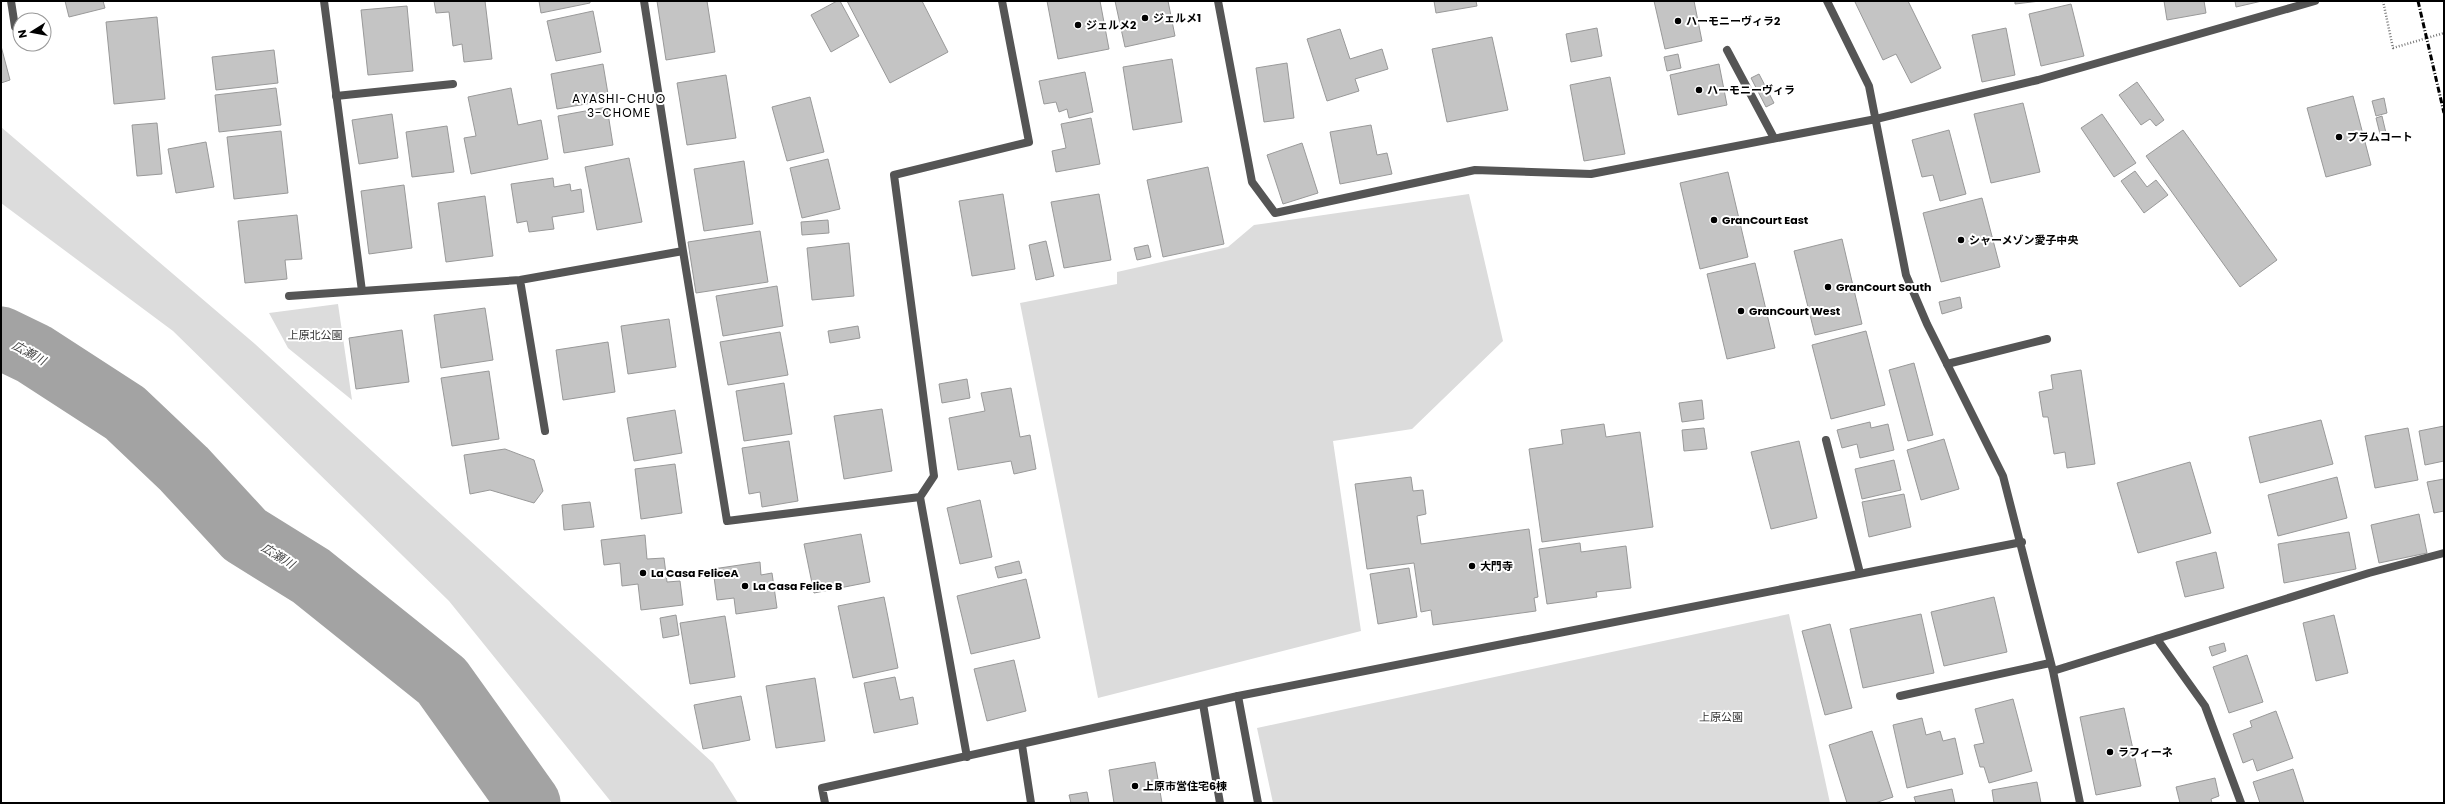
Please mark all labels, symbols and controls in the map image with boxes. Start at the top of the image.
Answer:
place label: ジェルメ1 [1153,10,1201,26]
north arrow [12,12,52,52]
marker: ジェルメ1 [1140,13,1150,23]
place label: ハーモニーヴィラ2 [1686,13,1780,29]
marker: ハーモニーヴィラ2 [1673,16,1683,26]
place label: ジェルメ2 [1086,17,1136,33]
marker: ジェルメ2 [1073,20,1083,30]
text: N [14,28,31,39]
place label: ハーモニーヴィラ [1707,82,1795,98]
marker: ハーモニーヴィラ [1694,85,1704,95]
district label: AYASHI-CHUO 3-CHOME [572,90,666,121]
place label: プラムコート [2347,129,2413,145]
marker: プラムコート [2334,132,2344,142]
place label: GranCourt East [1722,212,1809,228]
marker: GranCourt East [1709,215,1719,225]
place label: シャーメゾン愛子中央 [1969,232,2079,248]
marker: シャーメゾン愛子中央 [1956,235,1966,245]
place label: GranCourt South [1836,279,1931,295]
marker: GranCourt South [1823,282,1833,292]
place label: GranCourt West [1749,303,1841,319]
marker: GranCourt West [1736,306,1746,316]
park label: 上原北公園 [288,327,343,343]
water label: 広瀬川 [9,336,51,370]
water label: 広瀬川 [258,539,300,573]
place label: 大門寺 [1480,558,1513,574]
marker: 大門寺 [1467,561,1477,571]
place label: La Casa FeliceA [651,565,739,581]
marker: La Casa FeliceA [638,568,648,578]
place label: La Casa Felice B [753,578,842,594]
marker: La Casa Felice B [740,581,750,591]
park label: 上原公園 [1699,709,1743,725]
place label: ラフィーネ [2118,744,2173,760]
marker: ラフィーネ [2105,747,2115,757]
place label: 上原市営住宅6棟 [1143,778,1227,794]
marker: 上原市営住宅6棟 [1130,781,1140,791]

